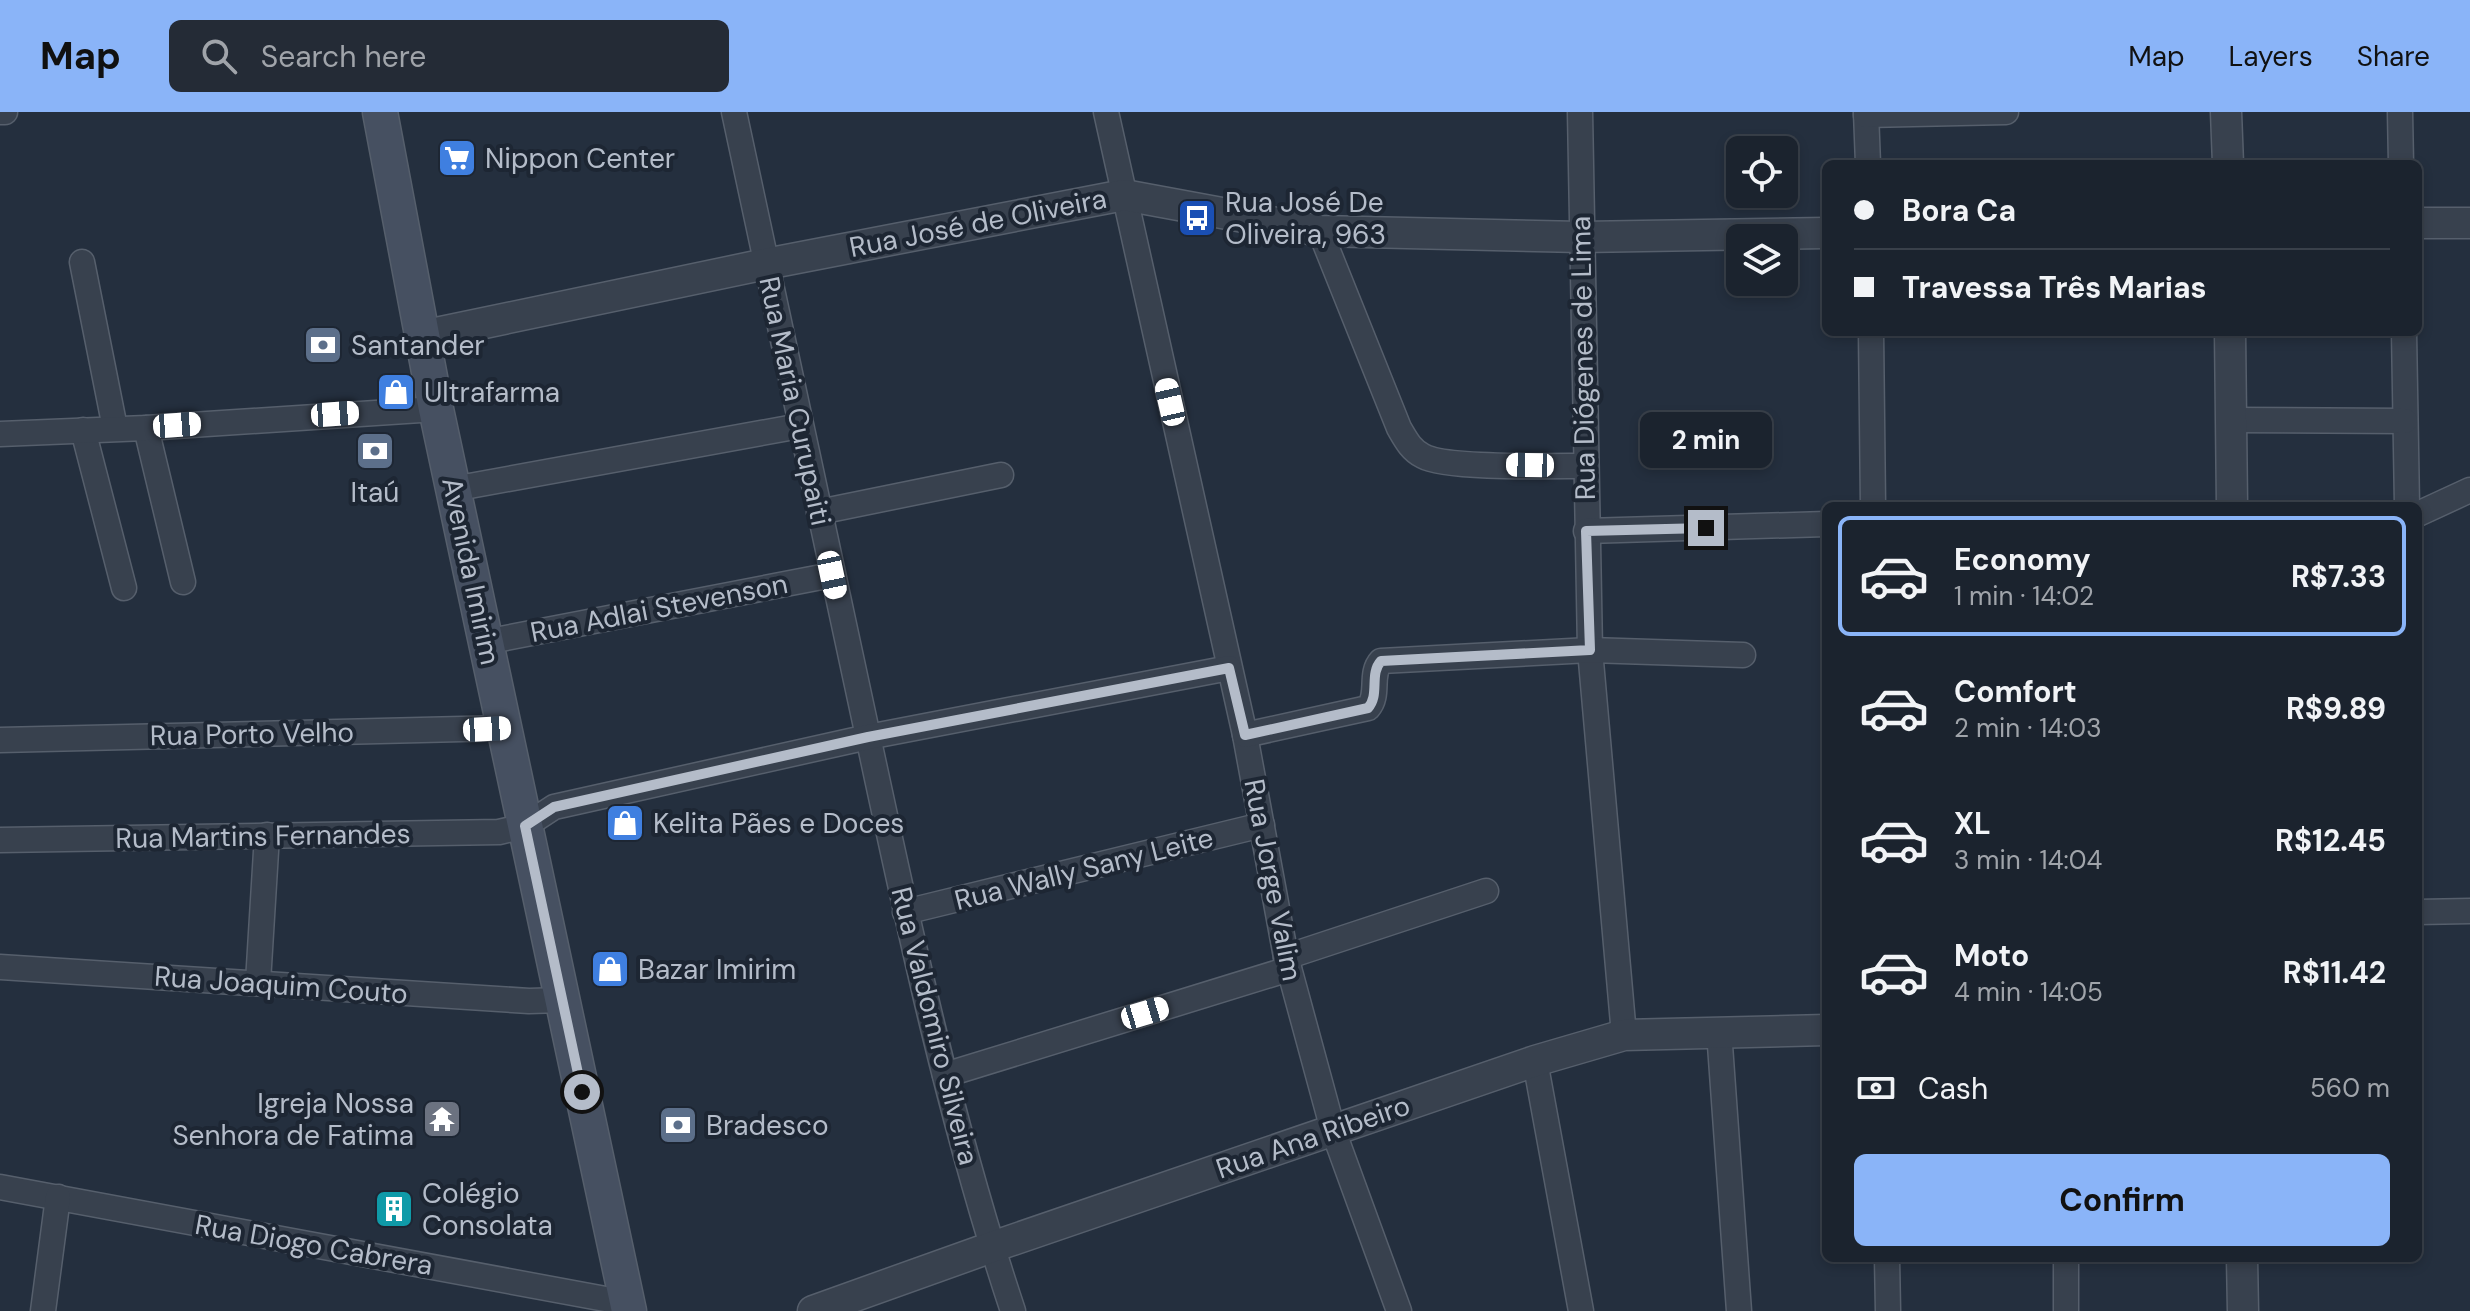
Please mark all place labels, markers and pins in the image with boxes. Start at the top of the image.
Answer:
supermarket icon: Nippon Center [436,137,478,179]
place label: Nippon Center [485,140,675,177]
place label: Rua José De Oliveira, 963 [1225,184,1386,253]
bus stop icon: Rua José De Oliveira, 963 [1176,197,1218,239]
bank icon: Santander [302,324,344,366]
place label: Santander [351,327,485,364]
shop icon: Ultrafarma [375,371,417,413]
place label: Ultrafarma [424,374,560,411]
bank icon: Itaú [354,430,396,472]
place label: Itaú [351,474,399,511]
shop icon: Kelita Pães e Doces [604,802,646,844]
place label: Kelita Pães e Doces [653,805,904,842]
shop icon: Bazar Imirim [589,948,631,990]
place label: Bazar Imirim [638,951,796,988]
place label: Igreja Nossa Senhora de Fatima [172,1085,414,1154]
temple icon: Igreja Nossa Senhora de Fatima [421,1098,463,1140]
bank icon: Bradesco [657,1104,699,1146]
place label: Bradesco [706,1107,829,1144]
place label: Colégio Consolata [422,1175,553,1244]
building icon: Colégio Consolata [373,1188,415,1230]

